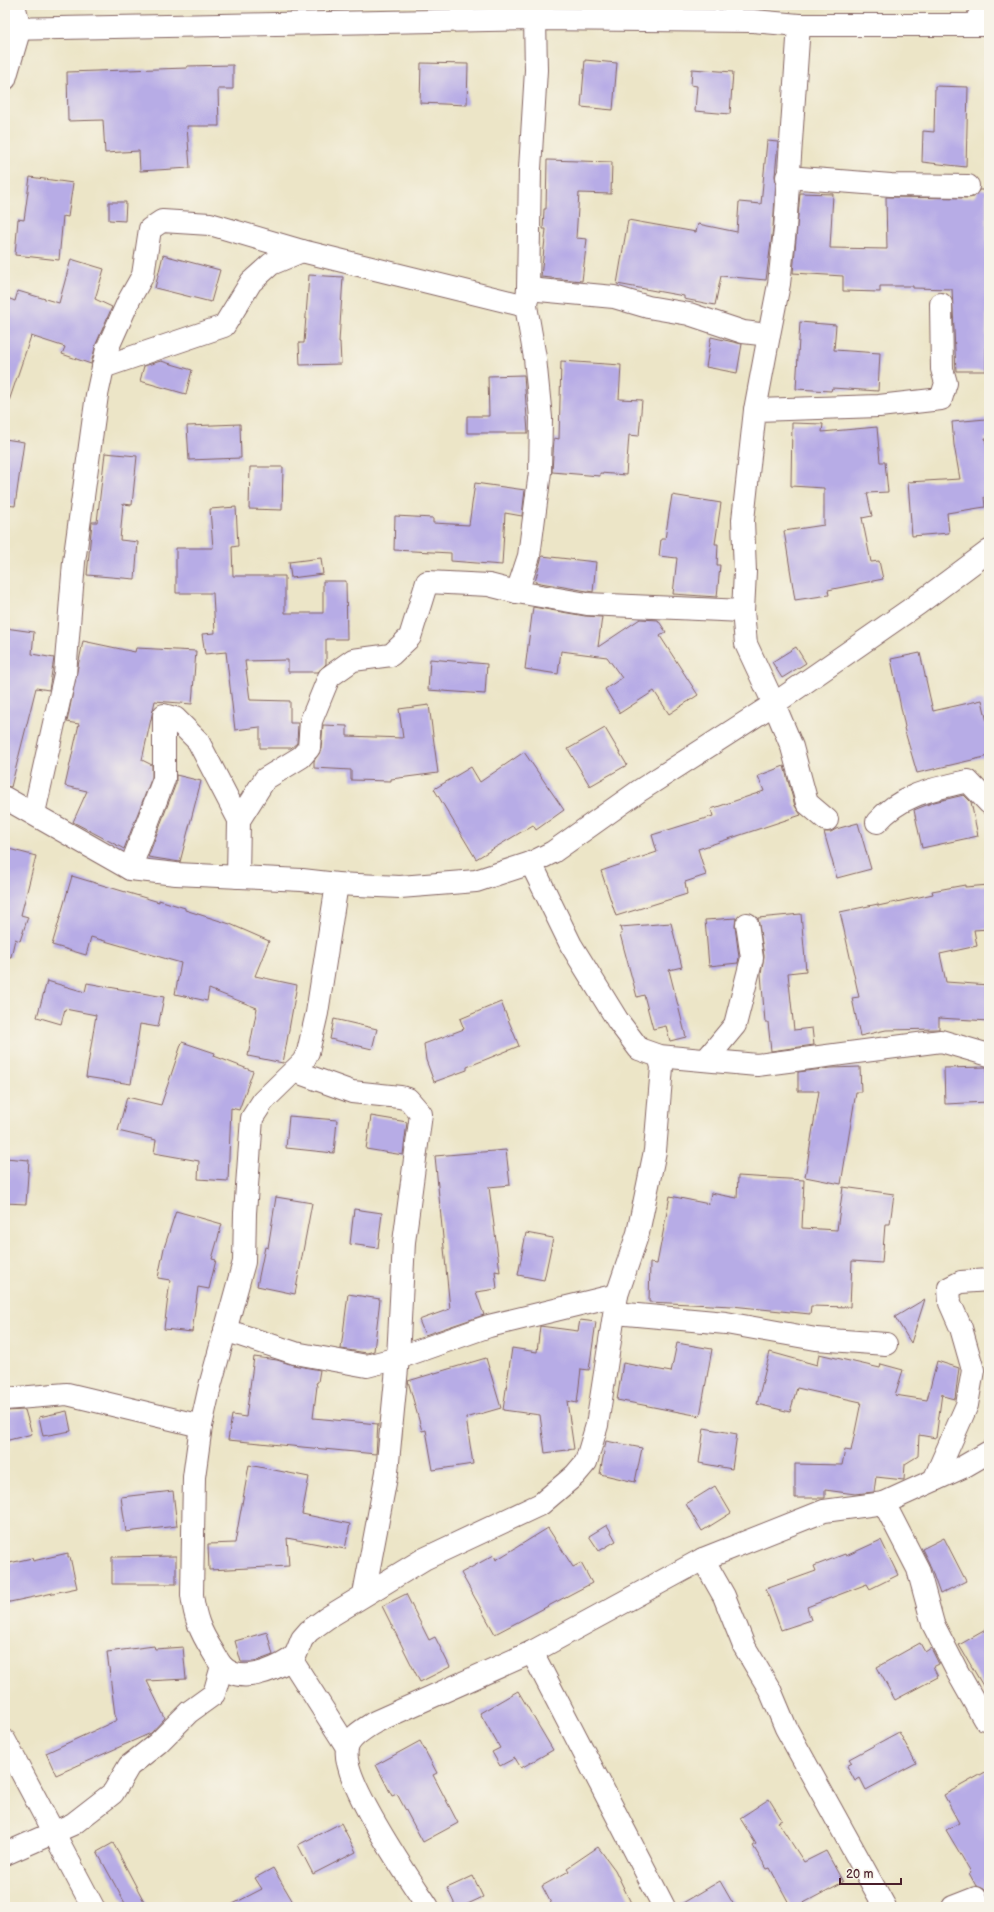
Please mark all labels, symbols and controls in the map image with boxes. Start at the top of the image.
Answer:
scale bar [840,1860,901,1886]
text: 20 m [846,1867,873,1882]

